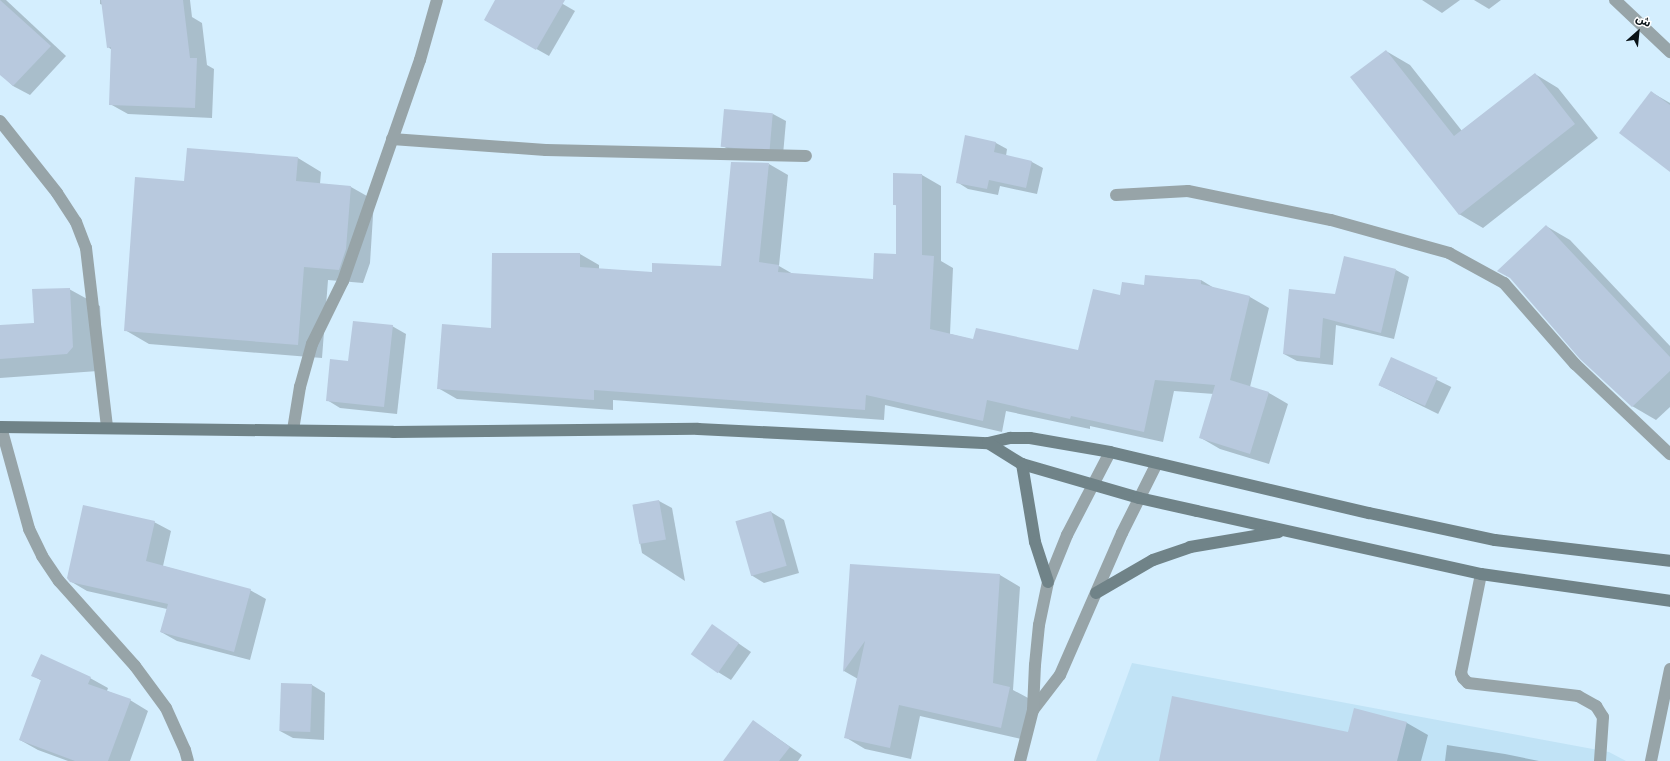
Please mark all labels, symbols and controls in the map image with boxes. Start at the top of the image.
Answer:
text: ش [1634,11,1654,31]
north arrow [1618,12,1658,52]

